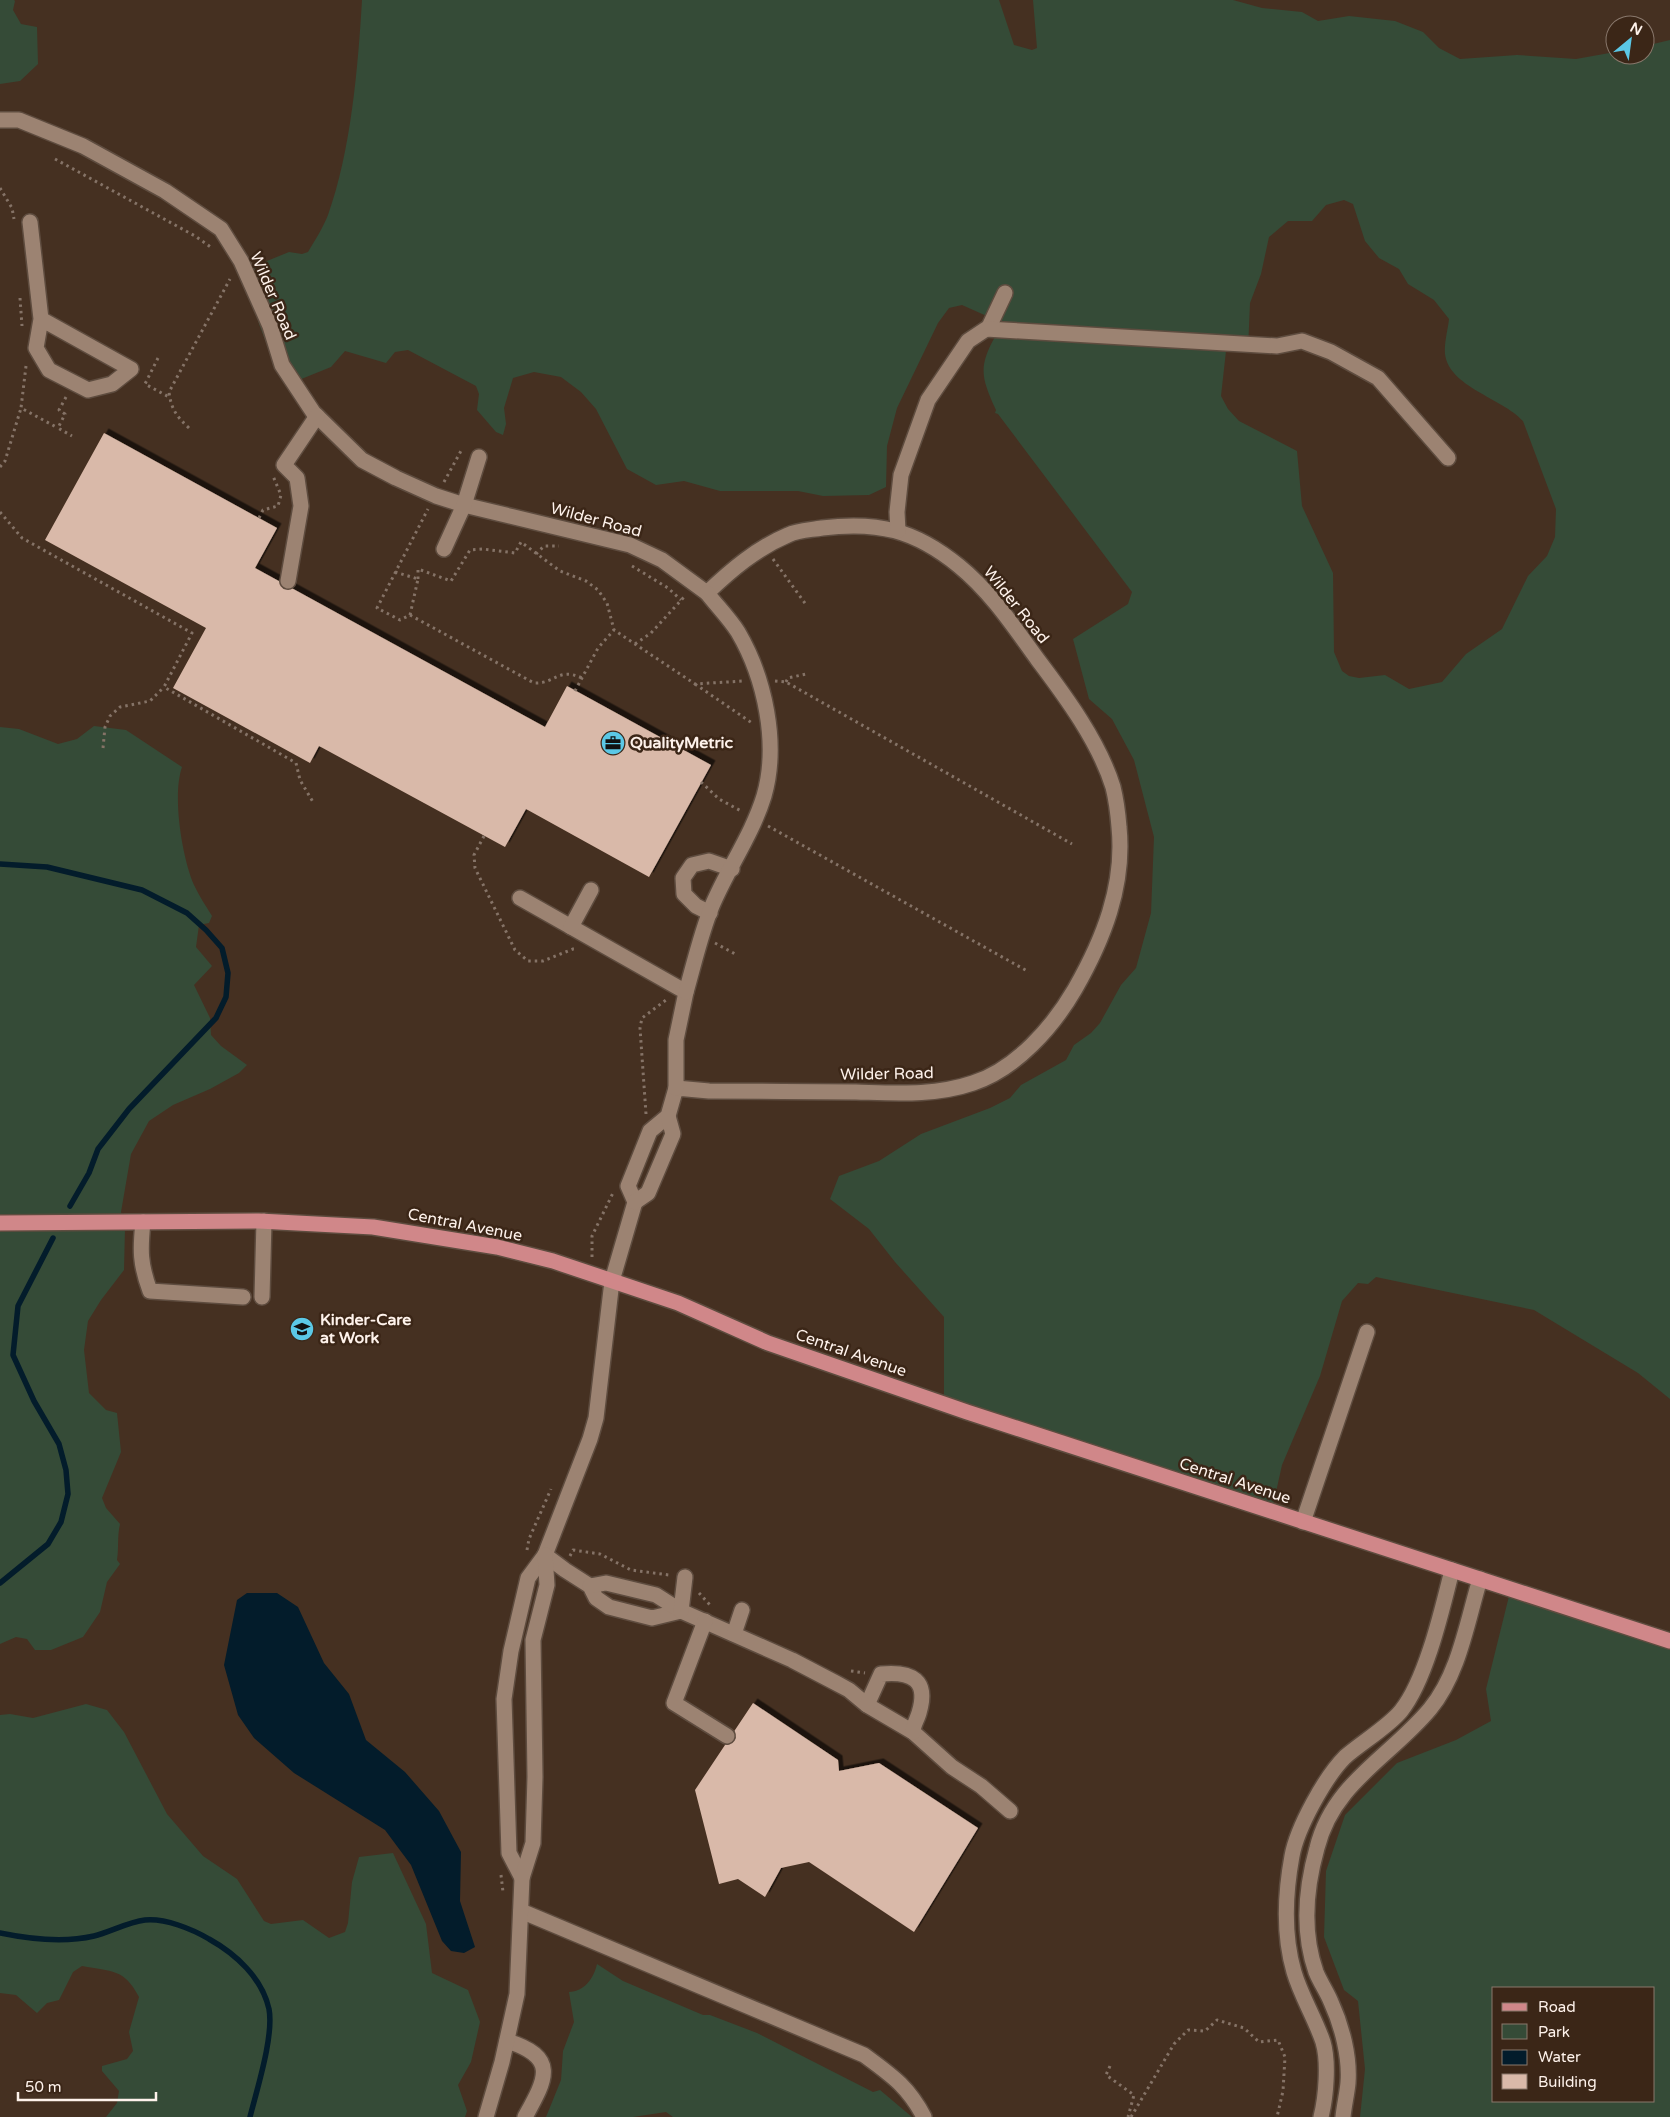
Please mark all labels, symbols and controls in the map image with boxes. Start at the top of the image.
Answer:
north arrow [1605,15,1655,65]
text: N [1627,19,1645,39]
street label: Wilder Road [246,249,300,343]
street label: Wilder Road [548,498,644,542]
street label: Wilder Road [979,562,1053,648]
office icon: QualityMetric [600,730,626,756]
place label: QualityMetric [630,733,734,753]
street label: Wilder Road [840,1063,934,1085]
street label: Central Avenue [406,1204,524,1246]
place label: Kinder-Care at Work [320,1310,411,1348]
school or university icon: Kinder-Care at Work [289,1316,315,1342]
street label: Central Avenue [793,1325,909,1381]
street label: Central Avenue [1177,1454,1293,1508]
legend [1492,1987,1655,2102]
text: Road [1538,1998,1576,2016]
text: Park [1538,2023,1570,2041]
text: Water [1538,2048,1581,2066]
scale bar [18,2070,155,2102]
text: Building [1538,2073,1597,2091]
text: 50 m [25,2078,62,2096]

